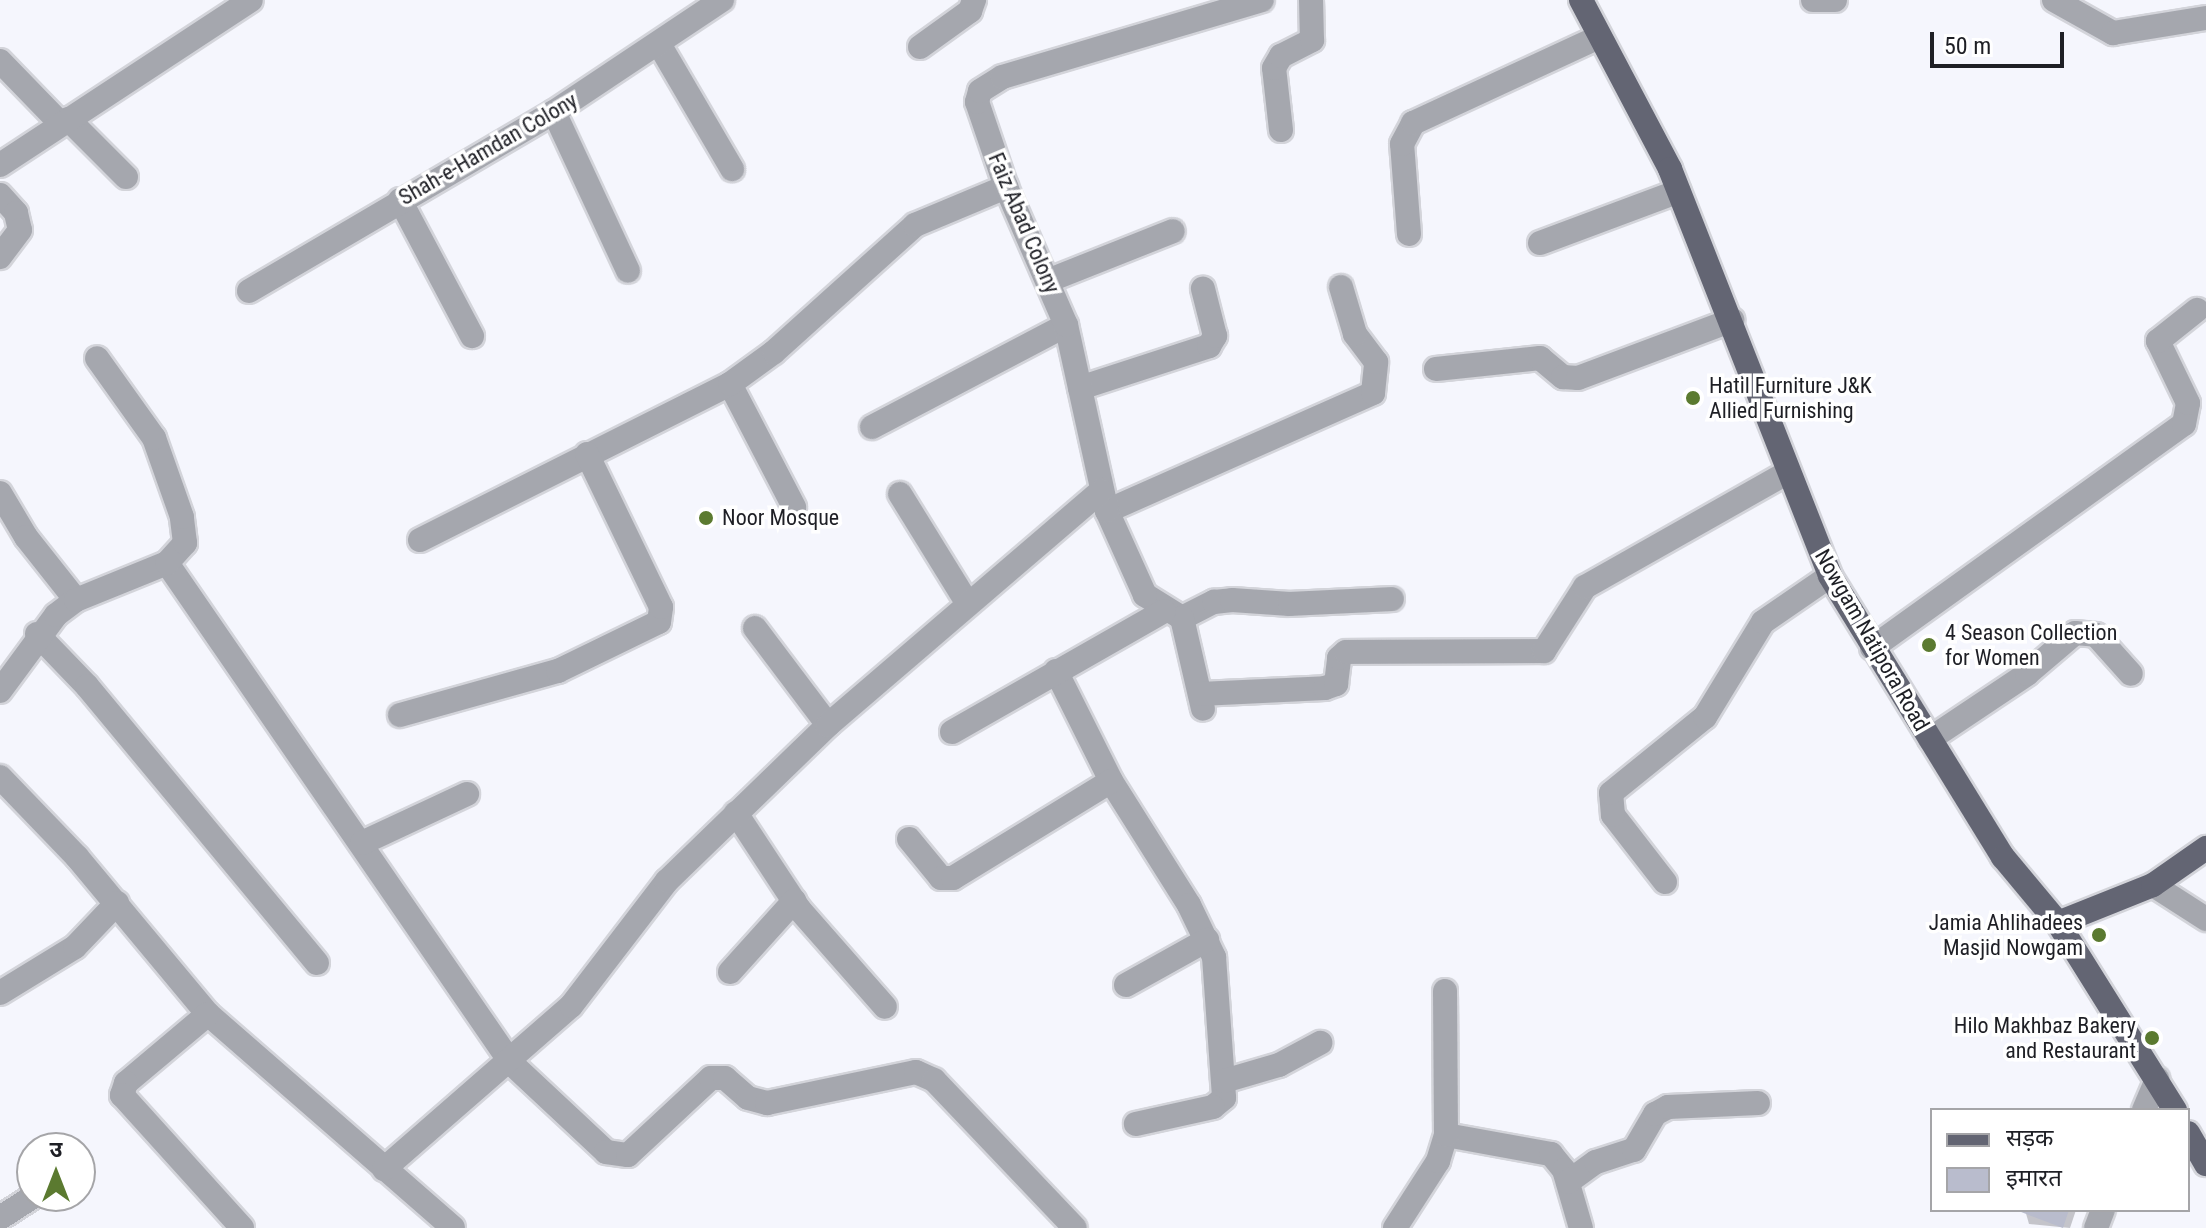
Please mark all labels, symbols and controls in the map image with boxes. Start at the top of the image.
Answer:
scale bar [1934,16,2068,66]
text: 50 m [1944,32,1991,60]
street label: Shah-e-Hamdan Colony [394,87,582,211]
street label: Faiz Abad Colony [983,149,1065,297]
place label: Hatil Furniture J&K Allied Furnishing [1709,372,1872,424]
marker: Hatil Furniture J&K Allied Furnishing [1684,389,1702,407]
place label: Noor Mosque [722,505,839,531]
marker: Noor Mosque [697,509,715,527]
street label: Nowgam Natipora Road [1809,544,1935,736]
place label: 4 Season Collection for Women [1945,619,2117,670]
marker: 4 Season Collection for Women [1920,636,1938,654]
place label: Jamia Ahlihadees Masjid Nowgam [1928,909,2083,960]
marker: Jamia Ahlihadees Masjid Nowgam [2090,926,2108,944]
place label: Hilo Makhbaz Bakery and Restaurant [1954,1012,2136,1064]
marker: Hilo Makhbaz Bakery and Restaurant [2143,1029,2161,1047]
legend [1930,1108,2190,1212]
text: सड़क [2006,1124,2054,1152]
north arrow [16,1132,96,1212]
text: उ [50,1137,62,1162]
text: इमारत [2006,1164,2062,1192]

